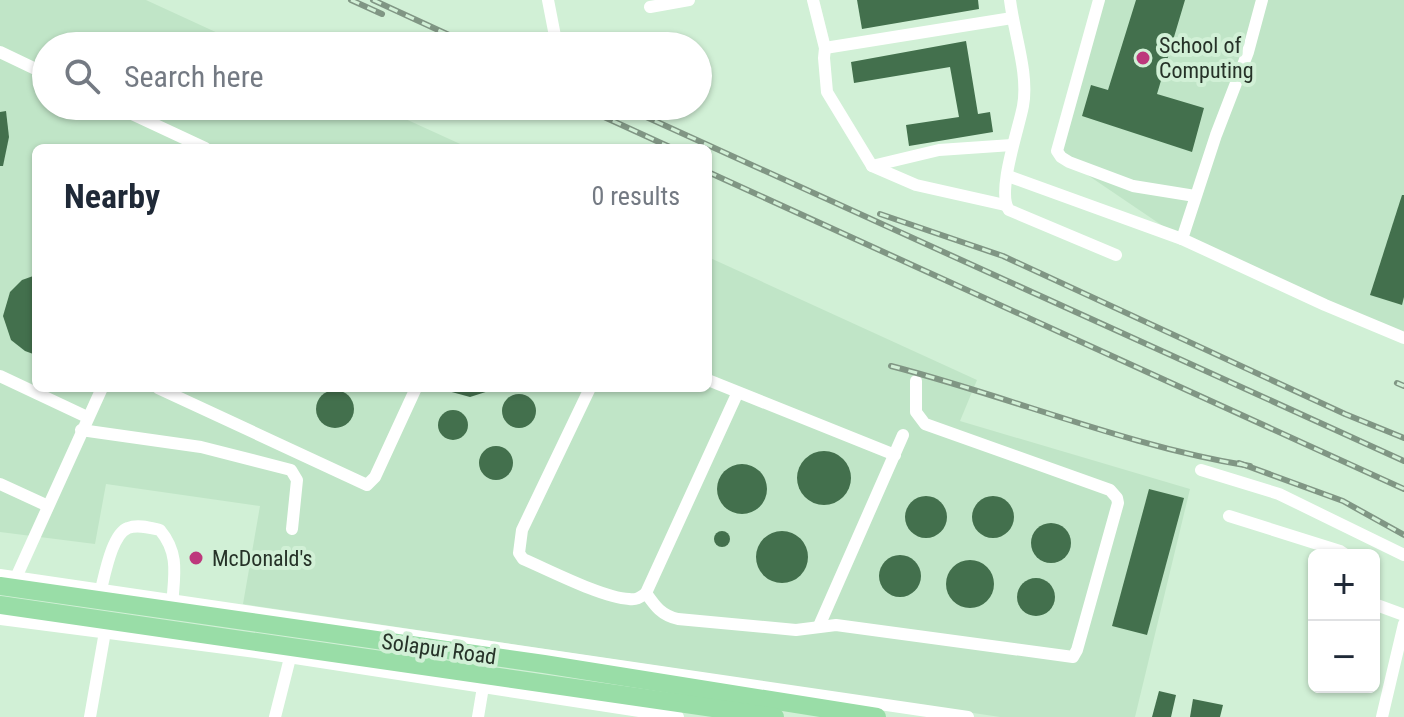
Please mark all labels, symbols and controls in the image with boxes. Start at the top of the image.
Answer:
search box [32,32,712,120]
place label: School of Computing [1159,33,1254,83]
marker: School of Computing [1134,49,1152,67]
icon: search [60,54,104,98]
text: Search here [124,59,264,94]
text: Nearby [64,176,160,216]
text: 0 results [591,181,680,211]
place label: McDonald's [212,546,313,571]
marker: McDonald's [187,549,205,567]
map controls [1308,549,1380,693]
button: + [1308,549,1380,621]
button: − [1308,621,1380,693]
street label: Solapur Road [380,629,498,669]

